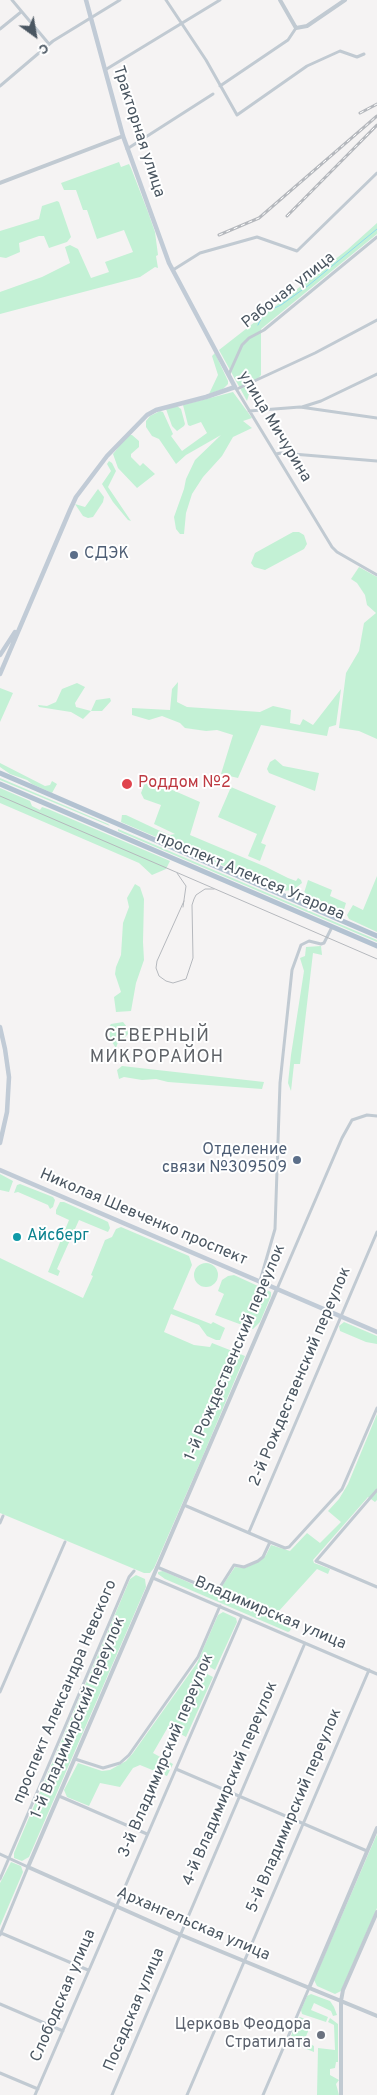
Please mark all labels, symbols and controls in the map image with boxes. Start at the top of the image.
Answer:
north arrow [10,10,60,60]
text: С [35,39,52,58]
street label: Тракторная улица [108,64,168,200]
street label: Рабочая улица [239,249,339,333]
street label: улица Мичурина [233,368,315,486]
place label: СДЭК [84,545,129,565]
marker: СДЭК [68,549,80,561]
place label: Роддом №2 [138,774,231,794]
marker: Роддом №2 [120,777,134,791]
street label: проспект Алексея Угарова [153,829,347,925]
district label: СЕВЕРНЫЙ МИКРОРАЙОН [89,1026,225,1068]
place label: Отделение связи №309509 [162,1141,287,1179]
marker: Отделение связи №309509 [291,1154,303,1166]
street label: Николая Шевченко проспект [36,1166,250,1270]
place label: Айсберг [27,1227,89,1247]
marker: Айсберг [11,1231,23,1243]
street label: 1-й Рождественский переулок [182,1242,290,1464]
street label: 2-й Рождественский переулок [246,1264,356,1490]
street label: Владимирская улица [191,1573,349,1655]
street label: проспект Александра Невского [10,1577,122,1807]
street label: 1-й Владимирский переулок [28,1614,130,1822]
street label: 3-й Владимирский переулок [115,1651,219,1861]
street label: 4-й Владимирский переулок [179,1679,283,1889]
street label: 5-й Владимирский переулок [243,1706,347,1916]
street label: Архангельская улица [114,1884,272,1966]
street label: Слободская улица [27,1927,101,2065]
street label: Посадская улица [100,1946,170,2074]
place label: Церковь Феодора Стратилата [175,2016,311,2054]
marker: Церковь Феодора Стратилата [315,2029,327,2041]

